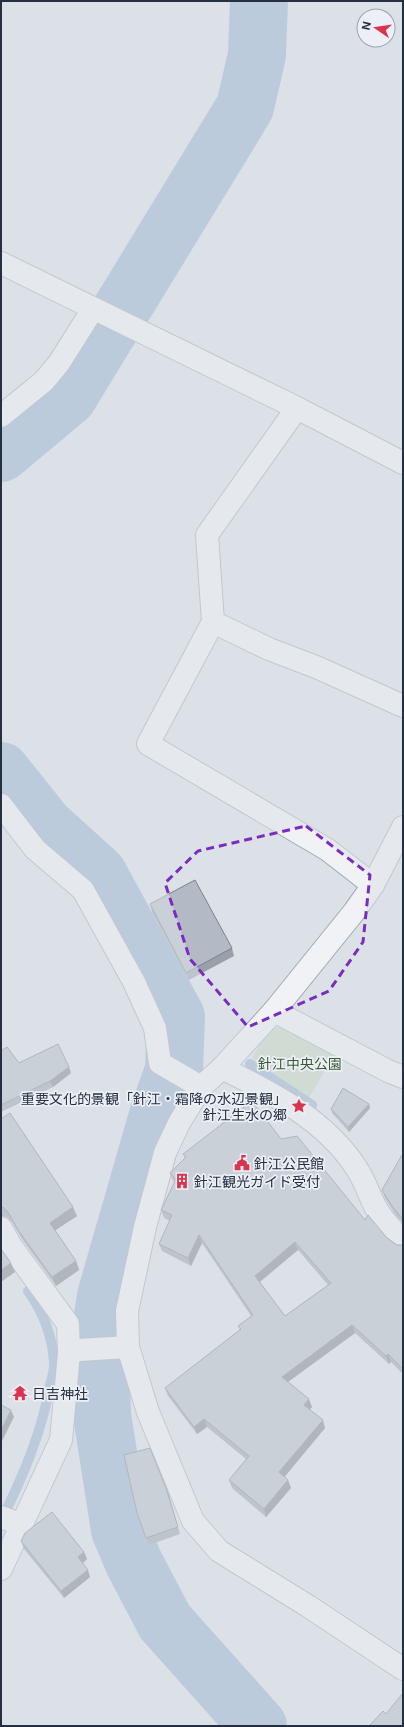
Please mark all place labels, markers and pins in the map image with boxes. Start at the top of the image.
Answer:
place label: 重要文化的景観「針江・霜降の水辺景観」 針江生水の郷 [21,1090,287,1123]
place icon: 重要文化的景観「針江・霜降の水辺景観」 針江生水の郷 [290,1097,308,1115]
public building icon: 針江公民館 [233,1154,251,1172]
place label: 針江公民館 [254,1155,324,1172]
building icon: 針江観光ガイド受付 [173,1172,191,1190]
place label: 針江観光ガイド受付 [194,1173,320,1190]
temple icon: 日吉神社 [11,1384,29,1402]
place label: 日吉神社 [32,1385,88,1402]

